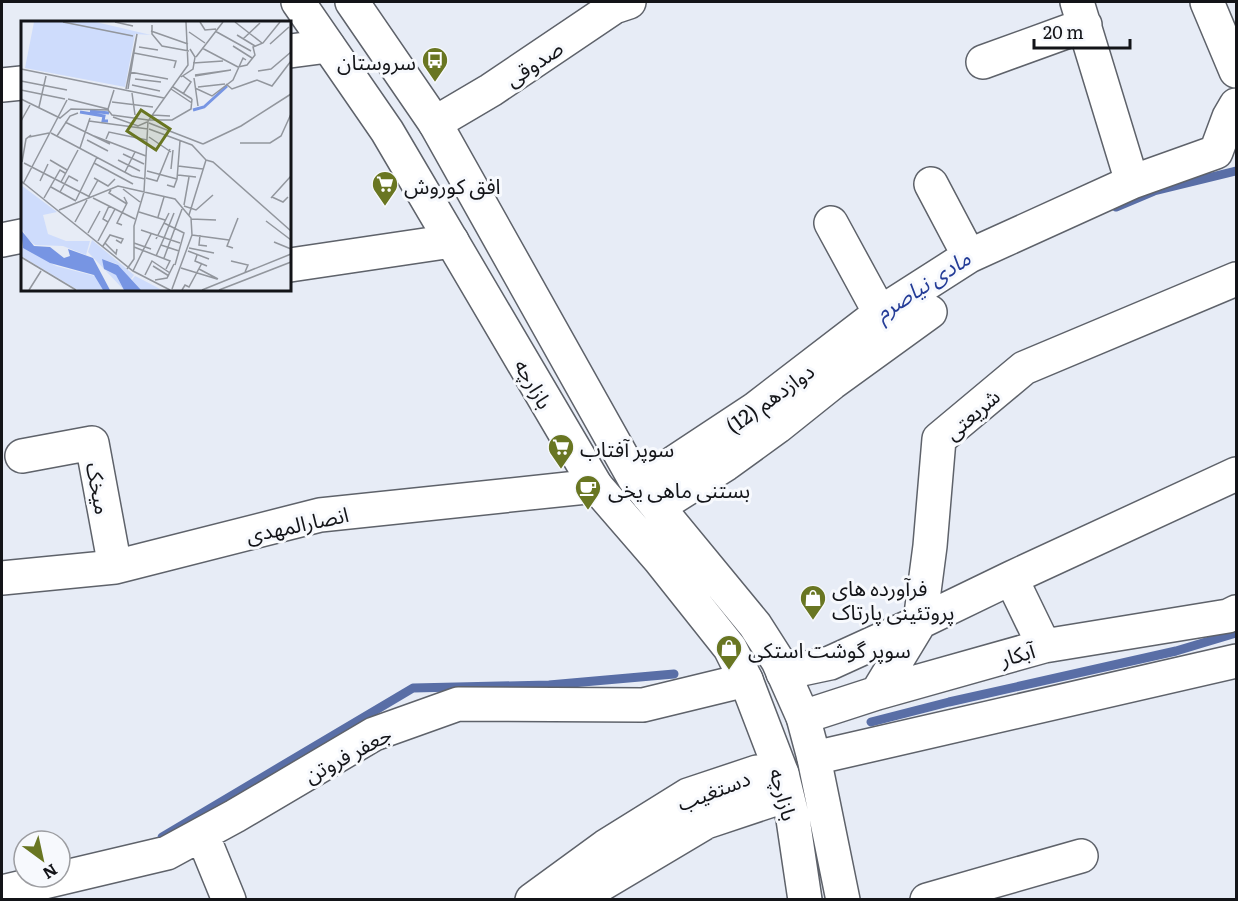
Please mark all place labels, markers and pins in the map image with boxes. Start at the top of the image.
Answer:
place label: سروستان [337,45,416,76]
bus stop icon: سروستان [420,45,450,83]
supermarket icon: افق کوروش [370,169,400,207]
place label: افق کوروش [404,169,501,200]
supermarket icon: سوپر آفتاب [546,432,576,470]
place label: سوپر آفتاب [580,432,674,463]
cafe icon: بستنی ماهی یخی [573,473,603,511]
place label: بستنی ماهی یخی [608,473,750,504]
place label: فرآورده های پروتئینی پارتاک [832,571,954,626]
shop icon: فرآورده های پروتئینی پارتاک [798,583,828,621]
shop icon: سوپر گوشت استکی [714,633,744,671]
place label: سوپر گوشت استکی [748,633,911,664]

